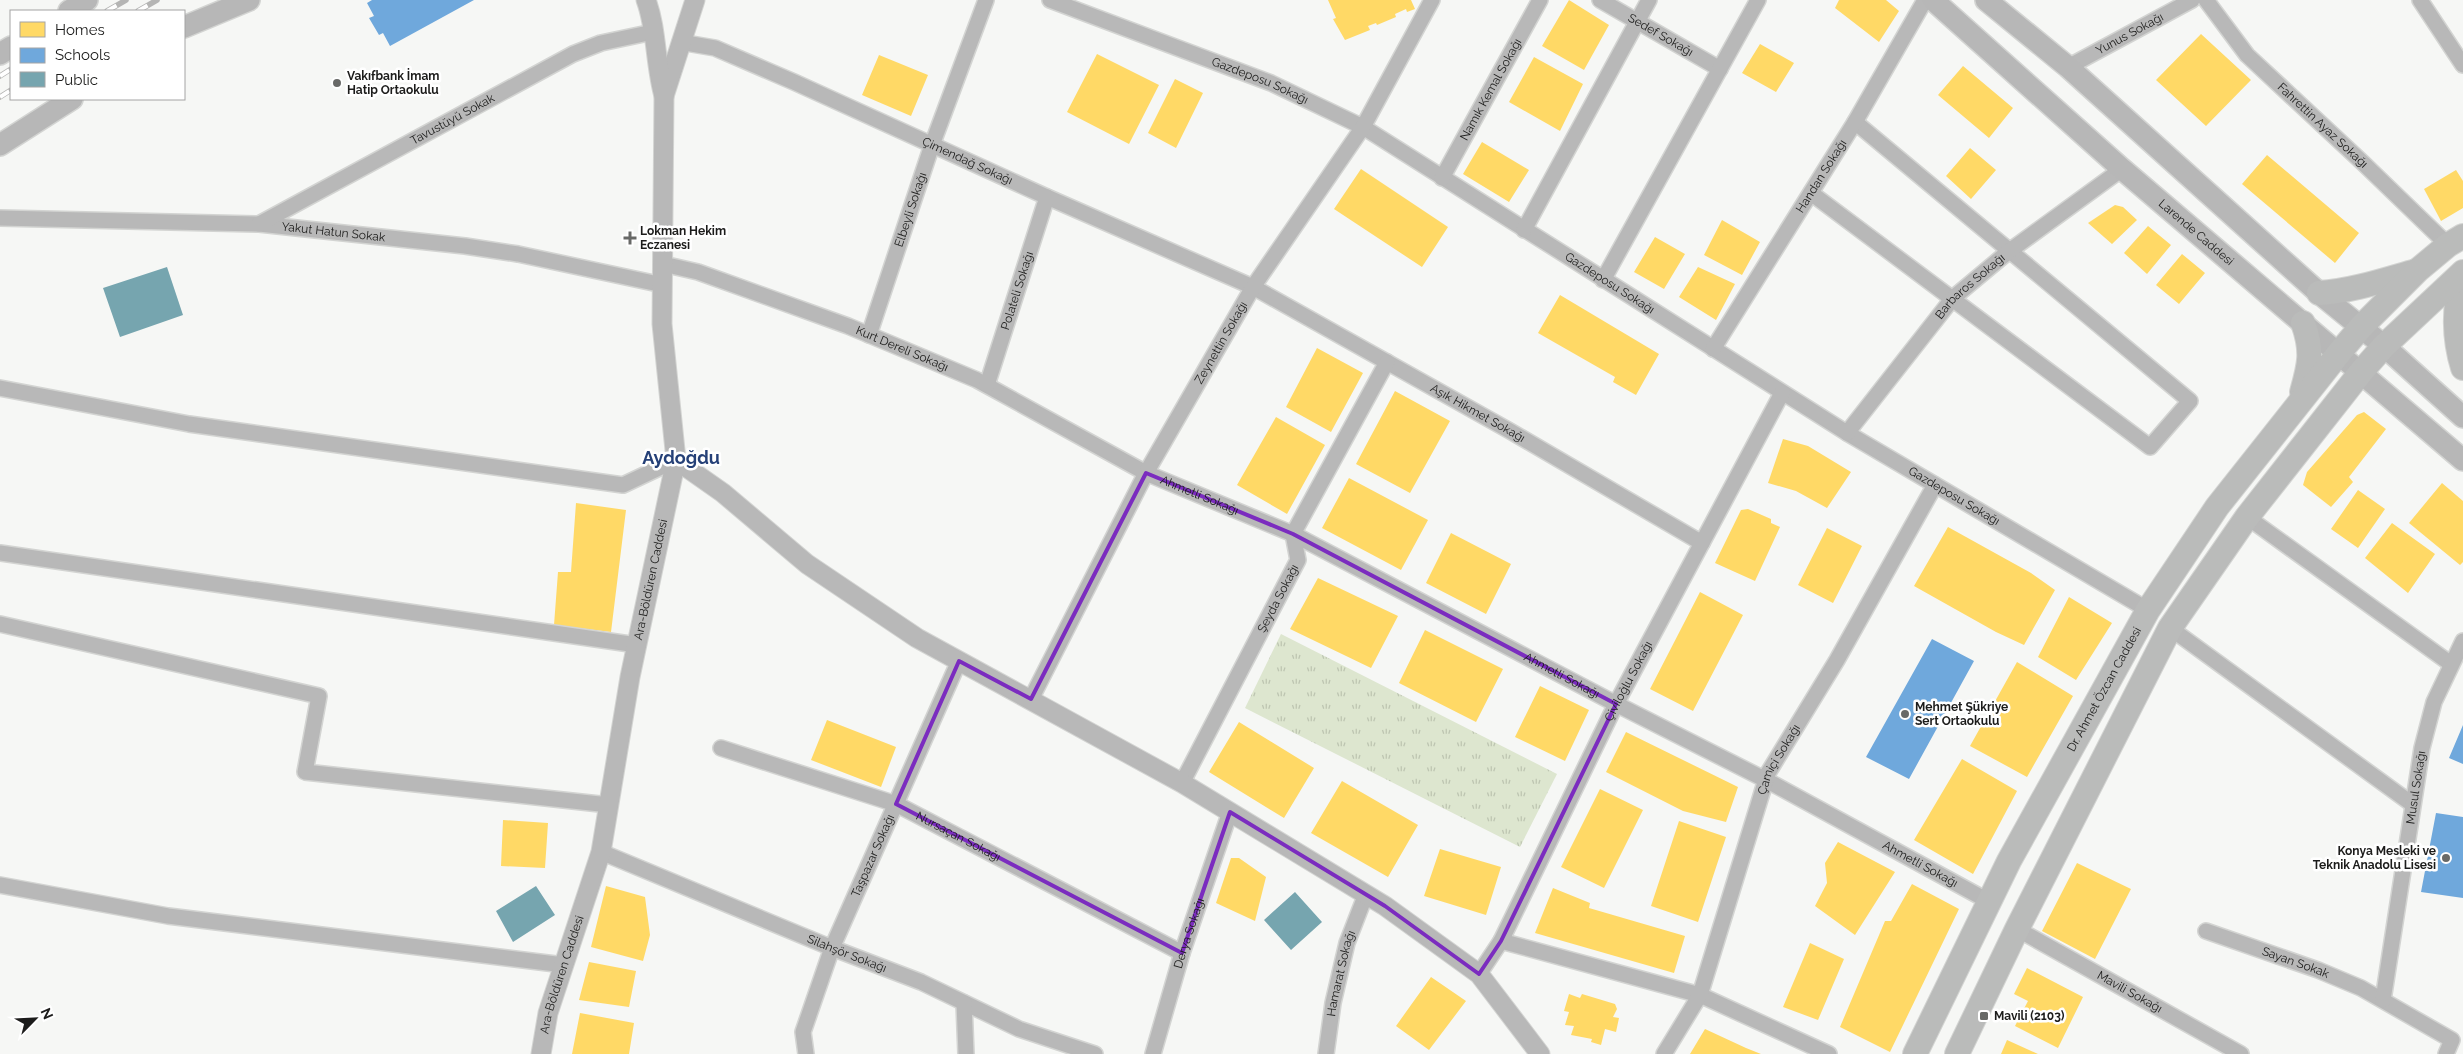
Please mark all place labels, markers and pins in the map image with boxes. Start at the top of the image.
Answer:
place label: Vakıfbank İmam Hatip Ortaokulu [347,68,440,97]
marker: Vakıfbank İmam Hatip Ortaokulu [331,77,343,89]
place label: Lokman Hekim Eczanesi [640,224,726,252]
marker: Lokman Hekim Eczanesi [624,232,636,244]
place label: Mehmet Şükriye Sert Ortaokulu [1915,700,2008,728]
marker: Mehmet Şükriye Sert Ortaokulu [1899,708,1911,720]
place label: Konya Mesleki ve Teknik Anadolu Lisesi [2313,844,2436,872]
marker: Konya Mesleki ve Teknik Anadolu Lisesi [2440,852,2452,864]
place label: Mavili (2103) [1994,1009,2065,1023]
marker: Mavili (2103) [1978,1010,1990,1022]

